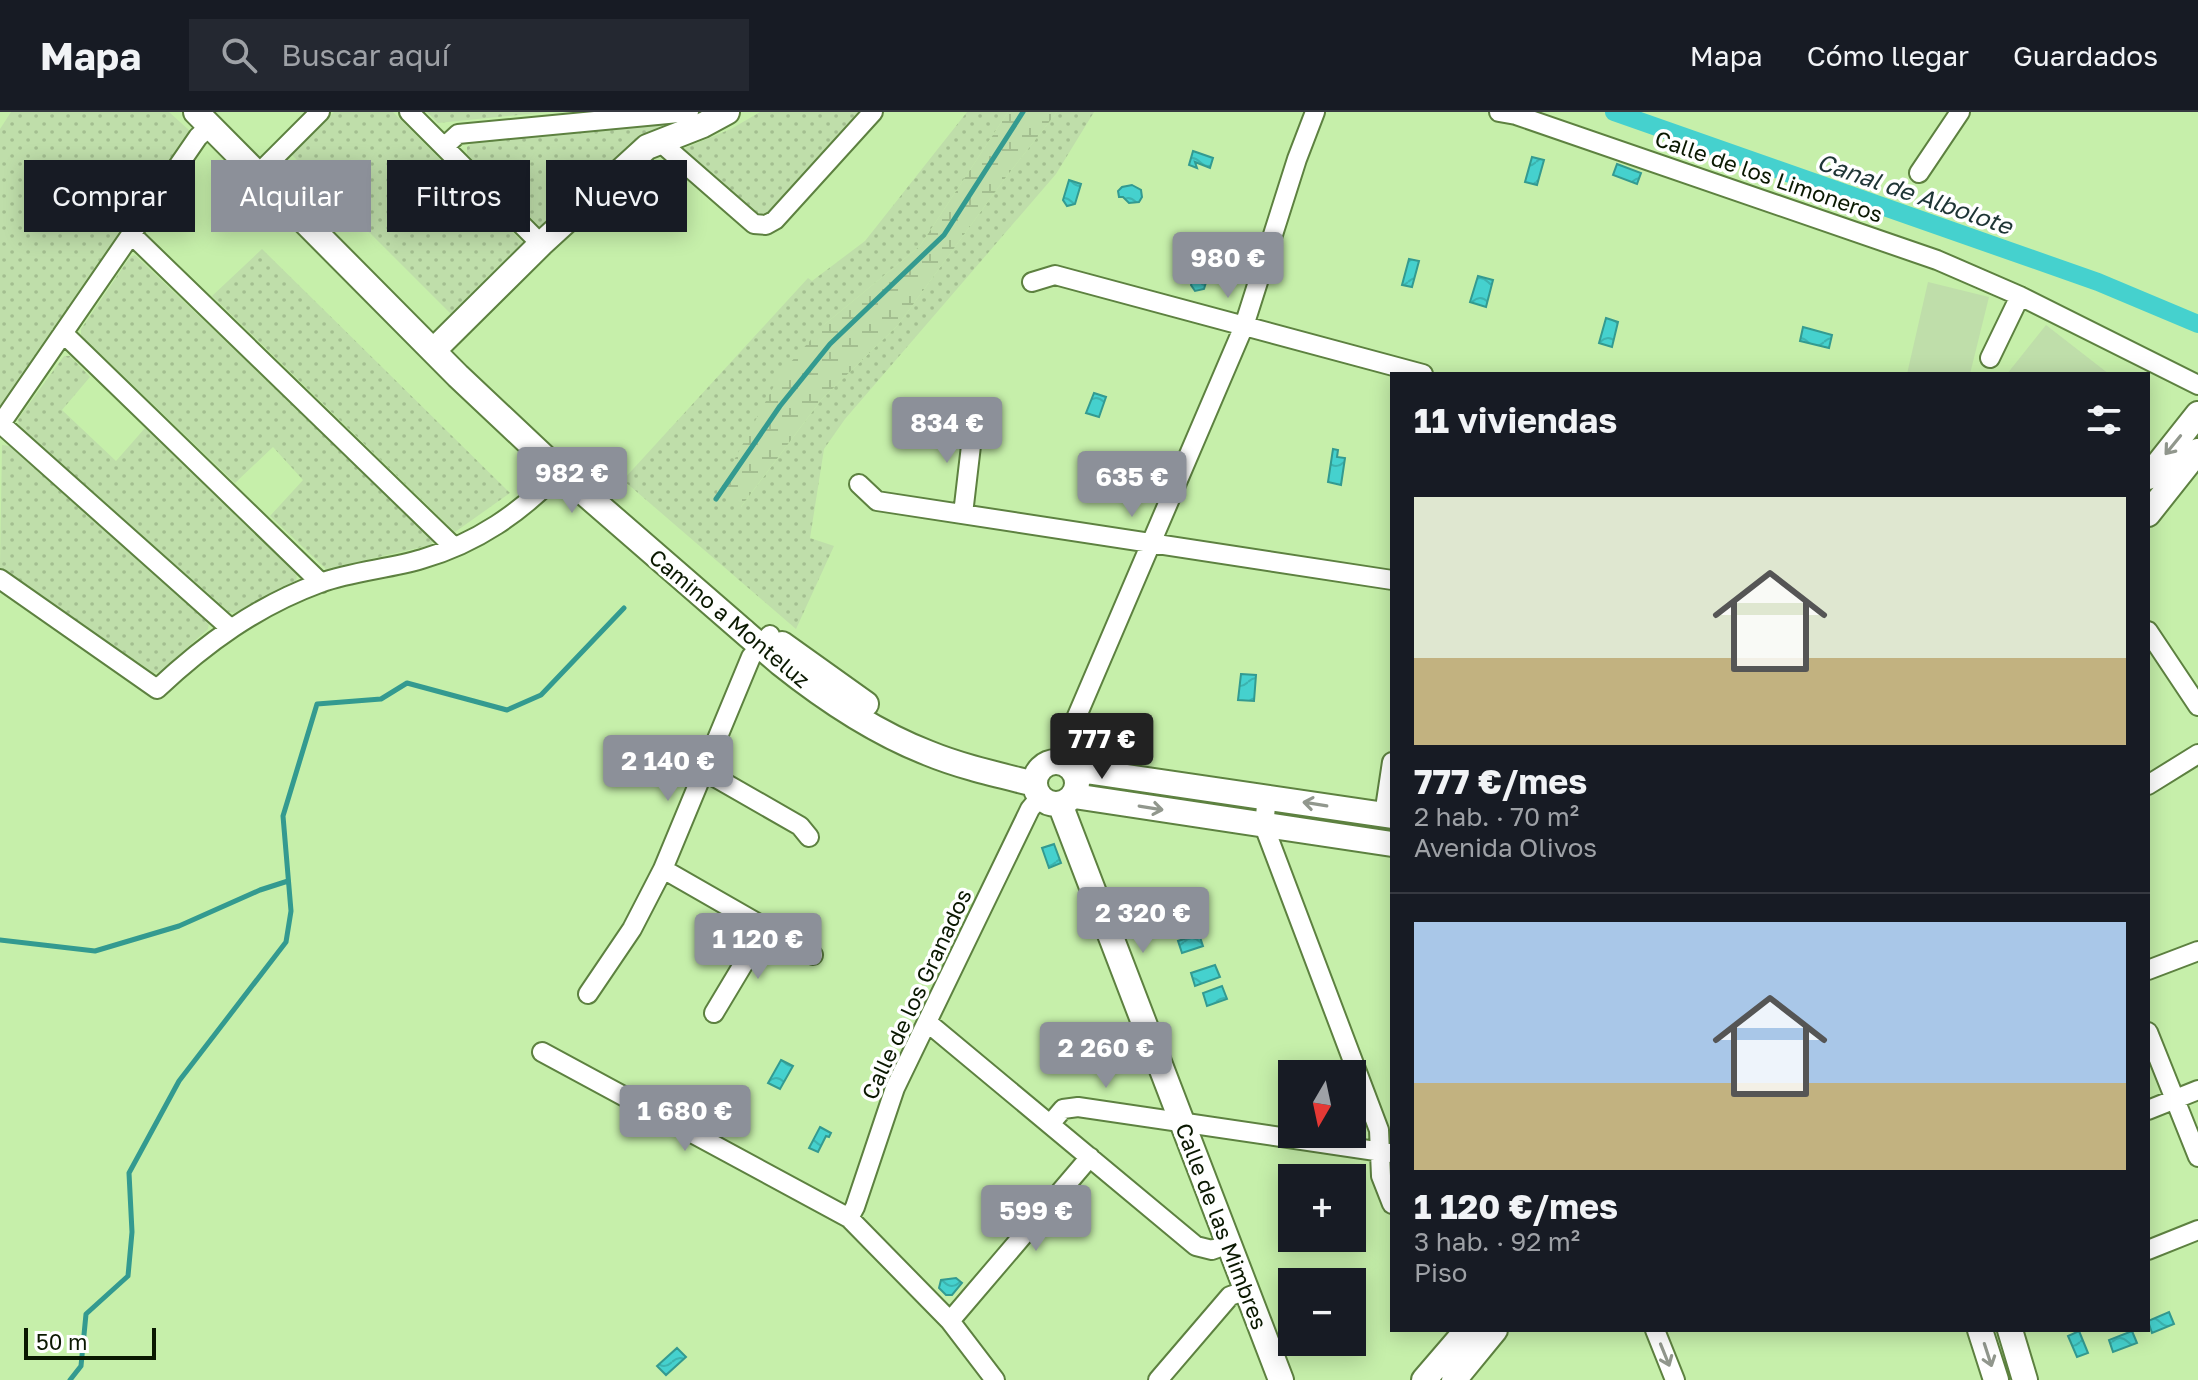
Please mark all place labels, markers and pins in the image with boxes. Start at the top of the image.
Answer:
pin: 980 € [1172,232,1284,300]
pin: 834 € [891,397,1003,465]
pin: 982 € [516,447,628,515]
pin: 635 € [1076,451,1188,519]
pin: 777 € [1046,713,1158,781]
pin: 2 140 € [594,735,742,803]
pin: 2 320 € [1069,887,1217,955]
pin: 1 120 € [684,913,832,981]
pin: 2 260 € [1032,1022,1180,1090]
pin: 1 680 € [611,1085,759,1153]
pin: 599 € [980,1185,1092,1253]

